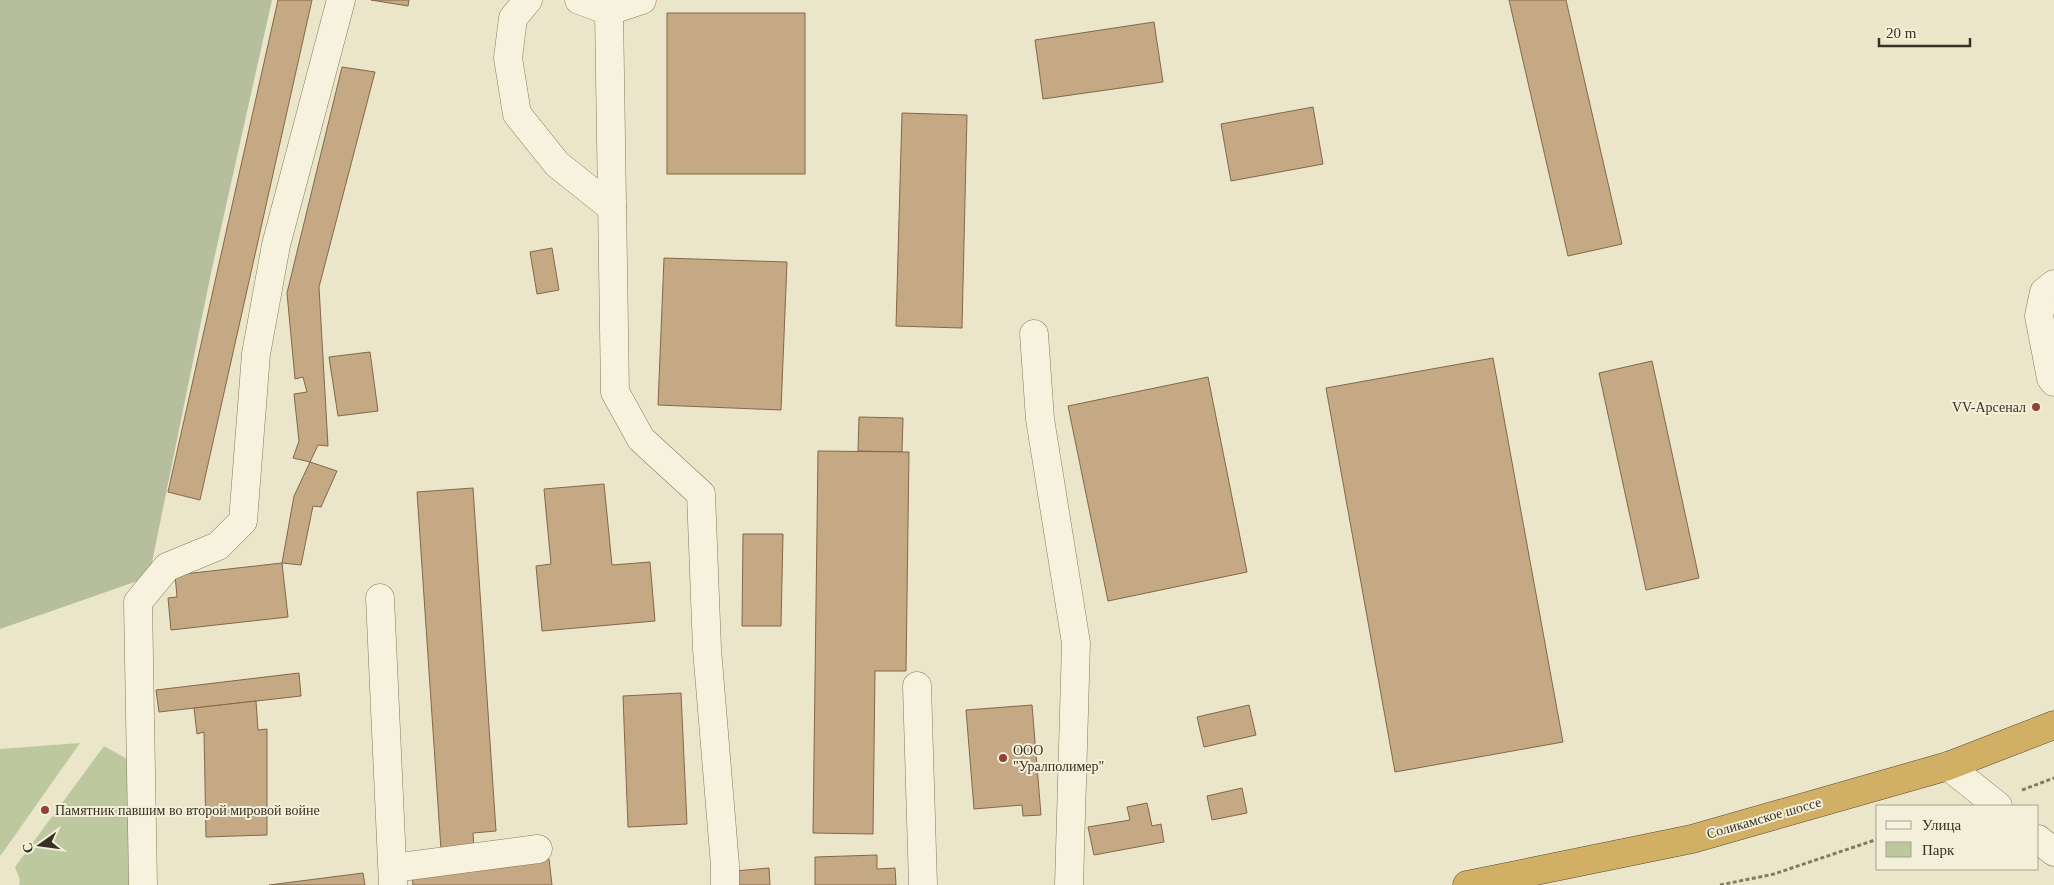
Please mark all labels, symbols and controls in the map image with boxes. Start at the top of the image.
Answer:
scale bar [1879,15,1970,47]
text: 20 m [1886,25,1917,41]
place label: VV-Арсенал [1952,400,2026,415]
marker: VV-Арсенал [2030,401,2042,413]
place label: OOO "Уралполимер" [1013,743,1104,774]
marker: OOO "Уралполимер" [997,752,1009,764]
street label: Соликамское шоссе [1705,794,1823,842]
place label: Памятник павшим во второй мировой войне [55,803,320,818]
marker: Памятник павшим во второй мировой войне [39,804,51,816]
legend [1876,805,2039,870]
text: Улица [1922,817,1961,833]
north arrow [15,820,65,870]
text: С [19,841,36,855]
text: Парк [1922,842,1955,858]

